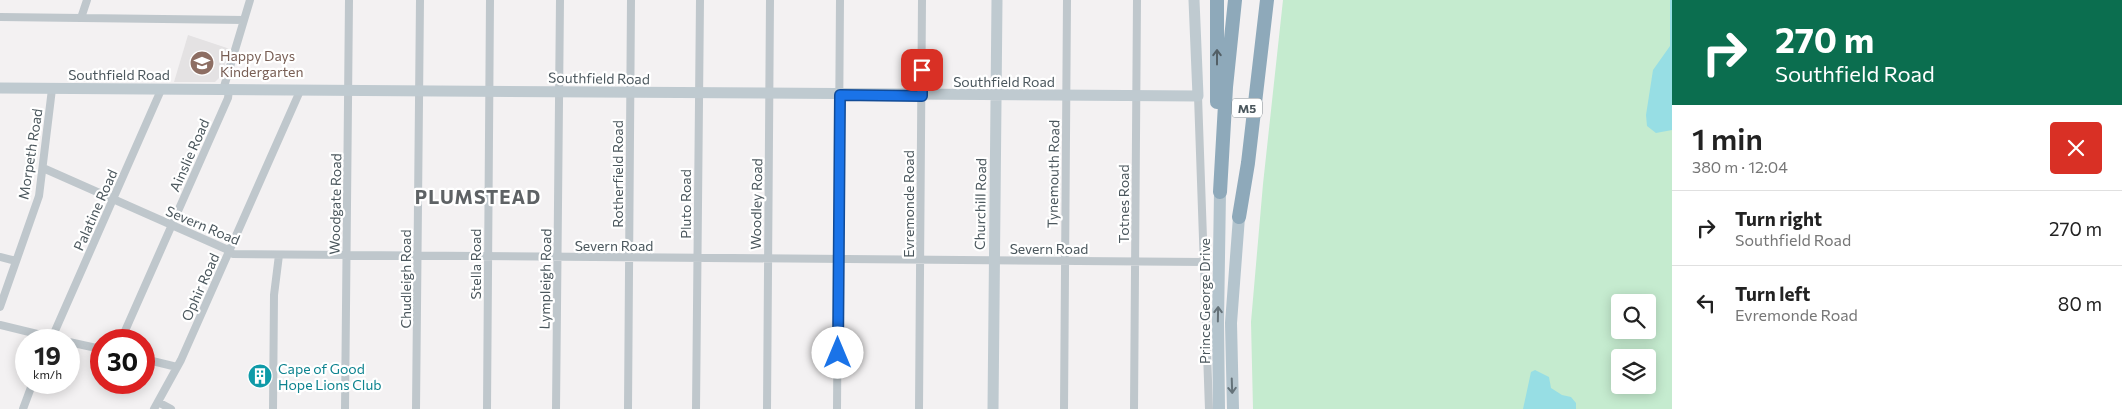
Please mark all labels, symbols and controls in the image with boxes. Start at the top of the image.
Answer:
text: 270 m [1775,17,1874,60]
icon: right [1692,20,1757,85]
place label: Happy Days Kindergarten [220,47,304,80]
pin [901,49,943,91]
one-way arrow [1212,49,1222,65]
school or university icon: Happy Days Kindergarten [189,50,215,76]
icon: arrive [908,56,936,84]
text: Southfield Road [1775,60,1935,87]
street label: Southfield Road [68,66,170,83]
street label: Southfield Road [548,69,650,87]
street label: Southfield Road [953,73,1055,90]
road number: M5 [1232,99,1262,118]
street label: Morpeth Road [14,107,46,201]
street label: Ainslie Road [165,116,213,194]
text: 1 min [1692,119,1763,156]
street label: Rotherfield Road [609,120,626,228]
street label: Tynemouth Road [1044,120,1062,228]
button: close [2050,122,2102,174]
street label: Evremonde Road [900,150,917,258]
street label: Woodgate Road [326,153,344,255]
text: 380 m · 12:04 [1692,157,1788,176]
street label: Woodley Road [747,158,765,250]
street label: Churchill Road [971,158,989,250]
street label: Totnes Road [1115,164,1132,244]
street label: Palatine Road [70,167,120,253]
street label: Pluto Road [677,169,694,239]
district label: PLUMSTEAD [415,185,541,208]
street label: Severn Road [163,202,243,248]
text: Turn right [1735,207,1822,230]
icon: right [1692,214,1720,242]
text: 270 m [2049,217,2102,240]
street label: Lympleigh Road [536,228,554,330]
street label: Chudleigh Road [397,229,414,329]
street label: Stella Road [467,229,484,299]
text: Southfield Road [1735,230,1851,249]
street label: Severn Road [575,237,653,254]
street label: Prince George Drive [1196,238,1213,364]
street label: Severn Road [1010,240,1088,257]
street label: Ophir Road [178,251,222,323]
text: Turn left [1735,282,1810,305]
icon: left [1692,289,1720,317]
text: 80 m [2058,292,2102,315]
map controls [1611,294,1656,394]
button: search [1611,294,1656,339]
text: Evremonde Road [1735,305,1858,324]
one-way arrow [1213,307,1223,323]
position arrow [811,326,863,378]
speed limit sign: 30 [90,329,155,394]
text: 19 [34,340,61,370]
button: layers [1611,349,1656,394]
place label: Cape of Good Hope Lions Club [278,360,382,393]
building icon: Cape of Good Hope Lions Club [247,363,273,389]
text: km/h [33,367,62,381]
one-way arrow [1227,377,1237,393]

